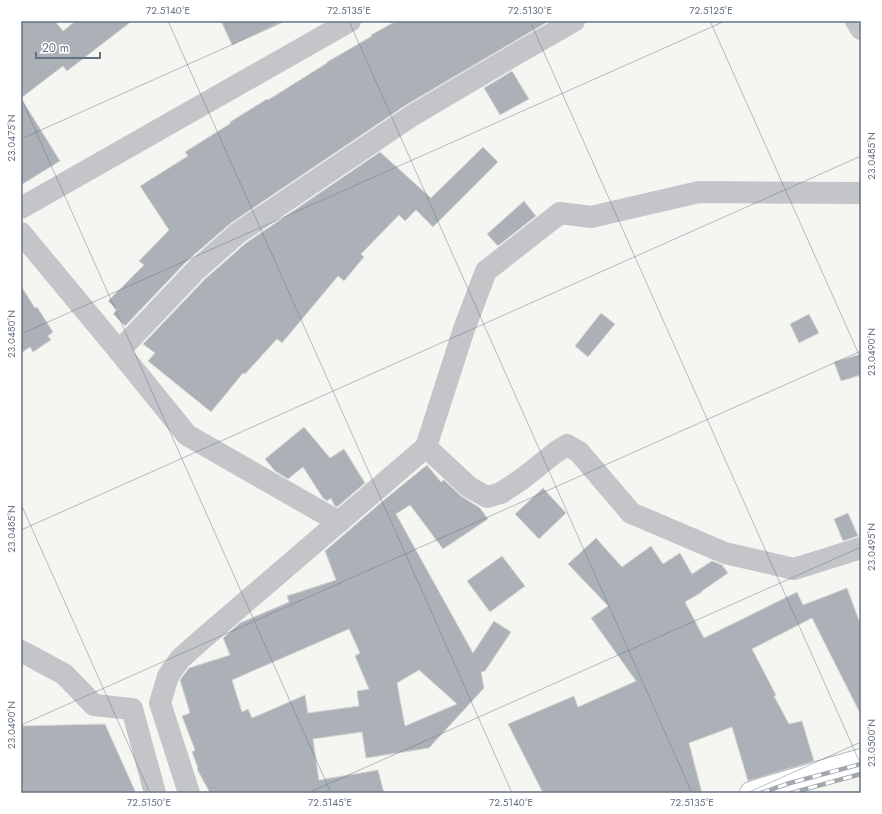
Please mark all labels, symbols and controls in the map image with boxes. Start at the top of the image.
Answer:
text: 72.5140°E [146,3,190,18]
text: 72.5135°E [327,3,371,18]
text: 72.5130°E [508,3,552,18]
text: 72.5125°E [689,3,733,18]
scale bar [36,34,100,60]
text: 20 m [42,39,69,57]
text: 23.0475°N [4,114,19,162]
text: 23.0485°N [864,132,879,180]
text: 23.0480°N [4,310,19,358]
text: 23.0490°N [864,328,879,376]
text: 23.0485°N [4,505,19,553]
text: 23.0495°N [864,523,879,571]
text: 23.0490°N [4,701,19,749]
text: 23.0500°N [864,719,879,767]
text: 72.5150°E [127,795,171,810]
text: 72.5145°E [308,795,352,810]
text: 72.5140°E [489,795,533,810]
text: 72.5135°E [670,795,714,810]

